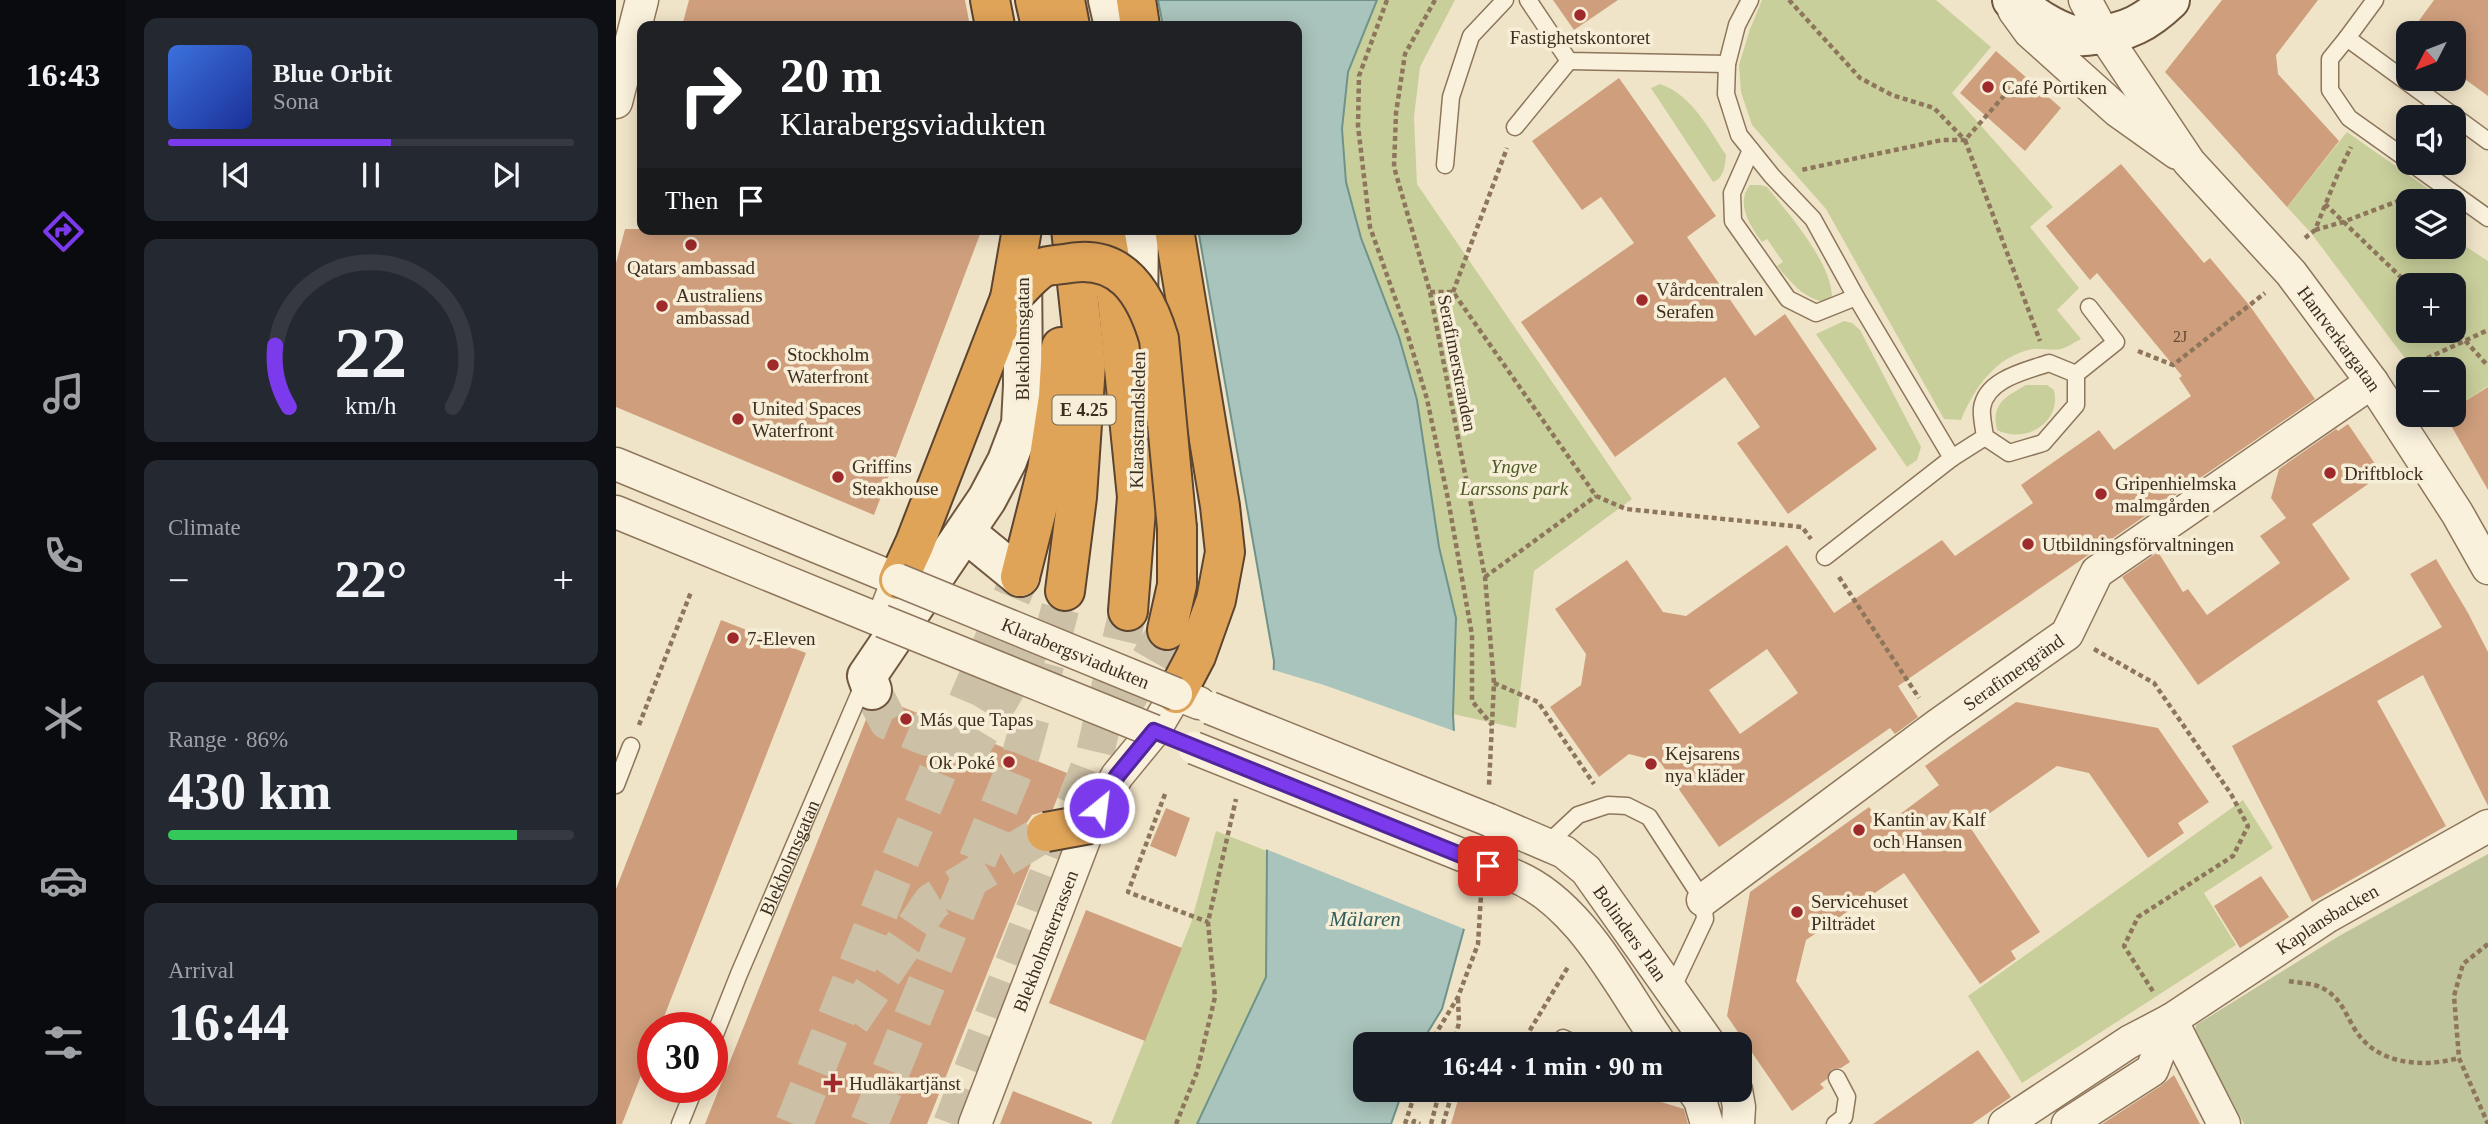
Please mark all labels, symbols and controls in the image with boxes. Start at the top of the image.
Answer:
marker: Fastighetskontoret [1572,7,1588,23]
north arrow [2396,21,2466,91]
map controls [2396,21,2466,427]
place label: Fastighetskontoret [1510,27,1651,48]
text: 20 m [780,48,882,103]
icon: right [665,49,756,140]
text: 16:43 [26,57,100,93]
text: Blue Orbit [273,59,392,88]
place label: Café Portiken [2002,77,2108,98]
marker: Café Portiken [1980,79,1996,95]
text: Sona [273,89,319,114]
button: sound [2396,105,2466,175]
text: Klarabergsviadukten [780,106,1046,142]
icon: previous [217,156,255,194]
icon: pause [352,156,390,194]
icon: next [487,156,525,194]
icon: arrive [732,182,770,220]
text: Then [665,186,718,215]
button: layers [2396,189,2466,259]
icon: directions [39,207,88,256]
marker: Qatars ambassad [683,237,699,253]
place label: Qatars ambassad [627,257,756,278]
button: + [2396,273,2466,343]
street label: Blekholmsgatan [1012,277,1033,401]
place label: Vårdcentralen Serafen [1656,279,1764,322]
street label: Hantverkargatan [2293,282,2386,396]
place label: Australiens ambassad [676,285,763,328]
marker: Vårdcentralen Serafen [1634,292,1650,308]
street label: Serafimerstranden [1434,293,1481,434]
marker: Australiens ambassad [654,298,670,314]
text: 22 [335,312,407,393]
house number: 2J [2173,328,2187,345]
place label: Stockholm Waterfront [787,344,870,387]
street label: Klarastrandsleden [1126,351,1149,489]
marker: Stockholm Waterfront [765,357,781,373]
button: − [2396,357,2466,427]
icon: music [39,369,88,418]
text: km/h [345,392,397,419]
road number: E 4.25 [1052,396,1116,424]
place label: United Spaces Waterfront [752,398,861,441]
marker: United Spaces Waterfront [730,411,746,427]
place label: Griffins Steakhouse [852,456,939,499]
park label: Yngve Larssons park [1459,456,1569,499]
place label: Driftblock [2344,463,2424,484]
marker: Driftblock [2322,465,2338,481]
marker: Griffins Steakhouse [830,469,846,485]
place label: Gripenhielmska malmgården [2115,473,2237,516]
marker: Gripenhielmska malmgården [2093,486,2109,502]
text: Climate [168,515,241,540]
icon: phone [39,531,88,580]
place label: Utbildningsförvaltningen [2042,534,2235,555]
marker: Utbildningsförvaltningen [2020,536,2036,552]
text: 22° [335,551,407,608]
text: − [168,559,189,601]
text: + [553,559,574,601]
street label: Klarabergsviadukten [998,614,1153,693]
place label: 7-Eleven [747,628,816,649]
marker: 7-Eleven [725,630,741,646]
street label: Serafimergränd [1959,630,2068,715]
icon: climate [39,694,88,743]
place label: Más que Tapas [920,709,1033,730]
marker: Más que Tapas [898,711,914,727]
text: Range · 86% [168,727,288,752]
place label: Kejsarens nya kläder [1665,743,1745,786]
place label: Ok Poké [929,752,995,773]
marker: Ok Poké [1001,754,1017,770]
marker: Kejsarens nya kläder [1643,756,1659,772]
text: 430 km [168,763,331,820]
position arrow [1062,771,1136,845]
street label: Blekholmsgatan [755,796,824,919]
place label: Kantin av Kalf och Hansen [1873,809,1987,852]
marker: Kantin av Kalf och Hansen [1851,822,1867,838]
pin [1458,836,1518,896]
icon: arrive [1469,847,1507,885]
icon: car [39,856,88,905]
street label: Blekholmsterrassen [1009,867,1082,1015]
street label: Kaplansbacken [2272,880,2382,959]
street label: Bolinders Plan [1589,881,1671,986]
place label: Servicehuset Pilträdet [1811,891,1909,934]
marker: Servicehuset Pilträdet [1789,904,1805,920]
water label: Mälaren [1328,907,1401,931]
text: Arrival [168,958,234,983]
text: 16:44 [168,994,289,1051]
speed limit sign: 30 [637,1012,728,1103]
icon: filters [39,1018,88,1067]
text: 16:44 · 1 min · 90 m [1442,1052,1663,1081]
marker: Hudläkartjänst [823,1073,843,1093]
place label: Hudläkartjänst [849,1073,962,1094]

